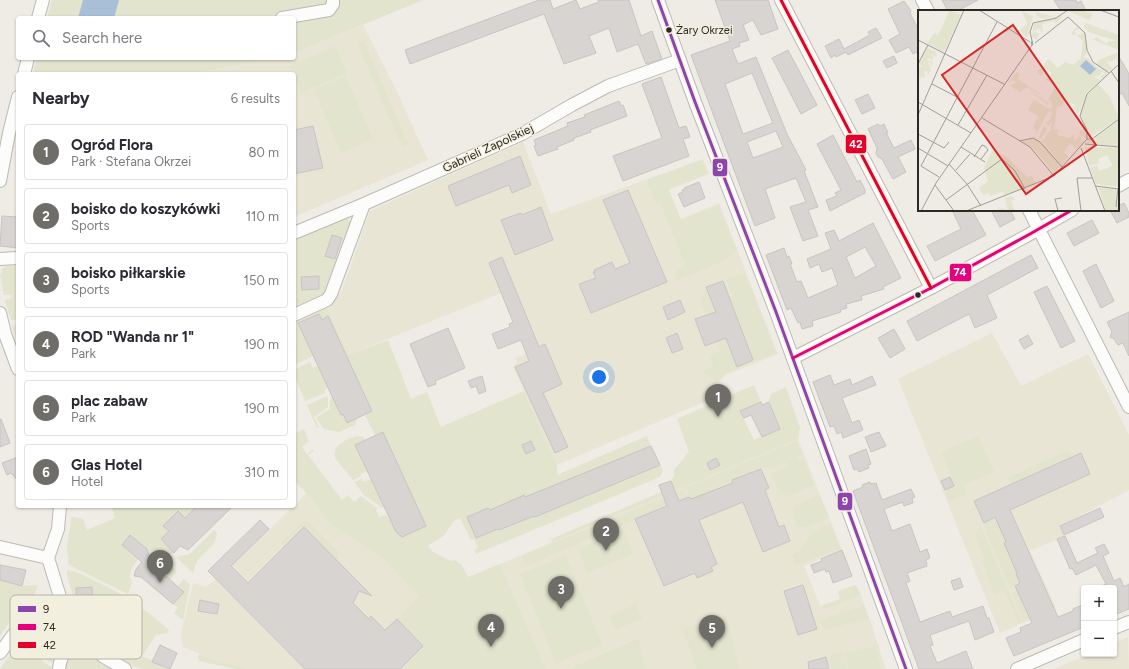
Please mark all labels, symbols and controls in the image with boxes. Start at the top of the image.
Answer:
inset map [918,10,1119,211]
search box [16,16,296,60]
place label: Żary Okrzei [676,24,732,37]
marker: Żary Okrzei [664,25,674,35]
icon: search [30,27,52,49]
text: Search here [62,29,142,47]
text: Nearby [32,88,90,108]
text: 6 results [231,91,280,106]
street label: Gabrieli Zapolskiej [440,121,536,175]
line badge: 42 [845,134,867,154]
text: Ogród Flora [71,136,153,154]
text: 42 [849,138,863,151]
text: 1 [43,145,49,160]
text: 80 m [248,145,279,160]
text: Park · Stefana Okrzei [71,154,191,169]
line badge: 9 [712,158,728,177]
text: 9 [717,161,723,174]
text: boisko do koszykówki [71,200,221,218]
text: 2 [42,209,50,224]
text: 110 m [246,209,279,224]
text: Sports [71,218,110,233]
line badge: 74 [949,263,972,282]
text: boisko piłkarskie [71,264,185,282]
text: 74 [953,266,967,279]
text: 3 [42,273,50,288]
text: 150 m [244,273,279,288]
text: Sports [71,282,110,297]
unlabelled marker [913,290,923,300]
text: ROD "Wanda nr 1" [71,328,194,346]
text: 4 [42,337,50,352]
text: 190 m [244,337,279,352]
text: Park [71,346,96,361]
your location [589,367,609,387]
pin: 1 [705,384,731,417]
text: plac zabaw [71,392,148,410]
text: 5 [42,401,50,416]
text: 190 m [244,401,279,416]
text: Park [71,410,96,425]
text: Glas Hotel [71,456,142,474]
text: 6 [42,465,50,480]
text: 310 m [244,465,279,480]
text: Hotel [71,474,103,489]
line badge: 9 [837,492,853,511]
text: 9 [842,495,848,508]
pin: 2 [593,518,619,551]
pin: 6 [147,550,173,583]
pin: 3 [548,576,574,609]
map controls [1081,585,1117,657]
button: + [1081,585,1117,621]
legend [10,595,142,659]
text: 9 [43,603,49,616]
pin: 4 [478,614,504,647]
pin: 5 [699,615,725,648]
text: 74 [43,621,56,634]
button: − [1081,621,1117,657]
text: 42 [43,639,56,652]

